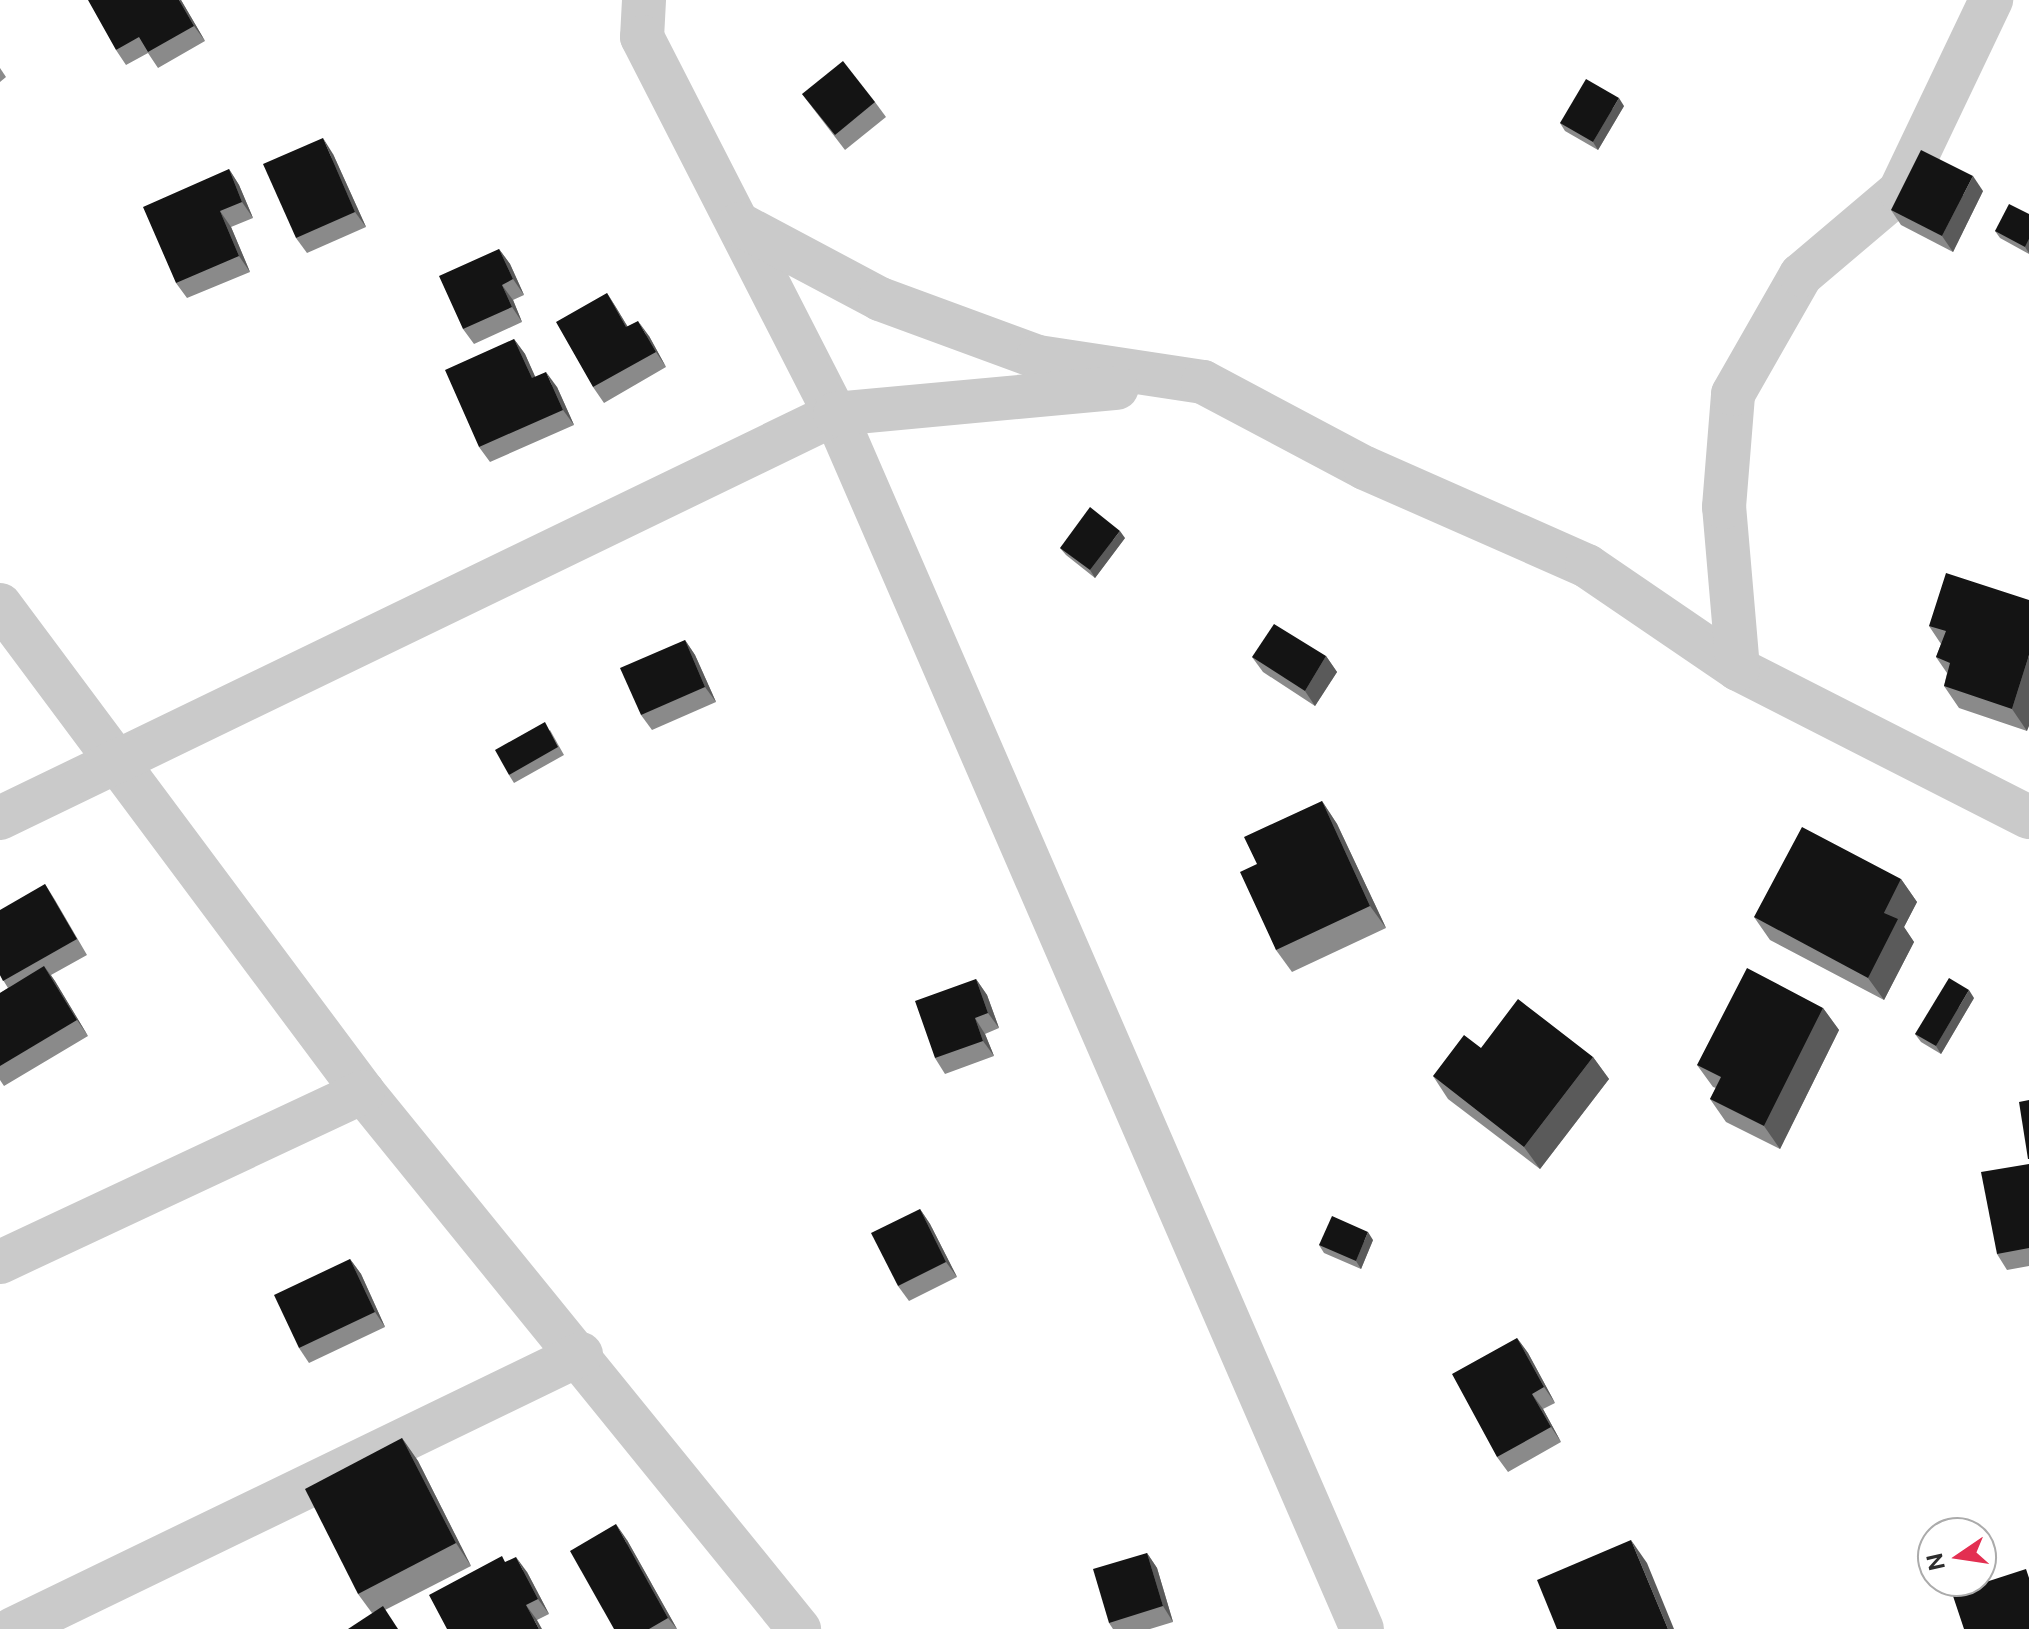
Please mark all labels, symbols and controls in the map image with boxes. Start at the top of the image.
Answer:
north arrow [1917,1517,1997,1597]
text: N [1921,1551,1950,1573]

